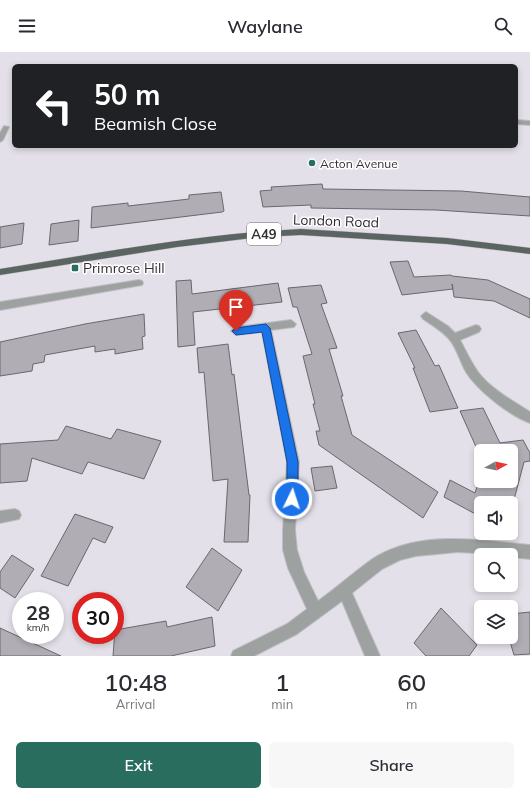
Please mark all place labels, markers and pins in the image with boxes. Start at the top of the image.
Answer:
place label: Acton Avenue [320,156,398,171]
marker: Acton Avenue [307,158,317,168]
place label: Primrose Hill [83,259,165,277]
marker: Primrose Hill [70,263,80,273]
pin [219,290,253,331]

